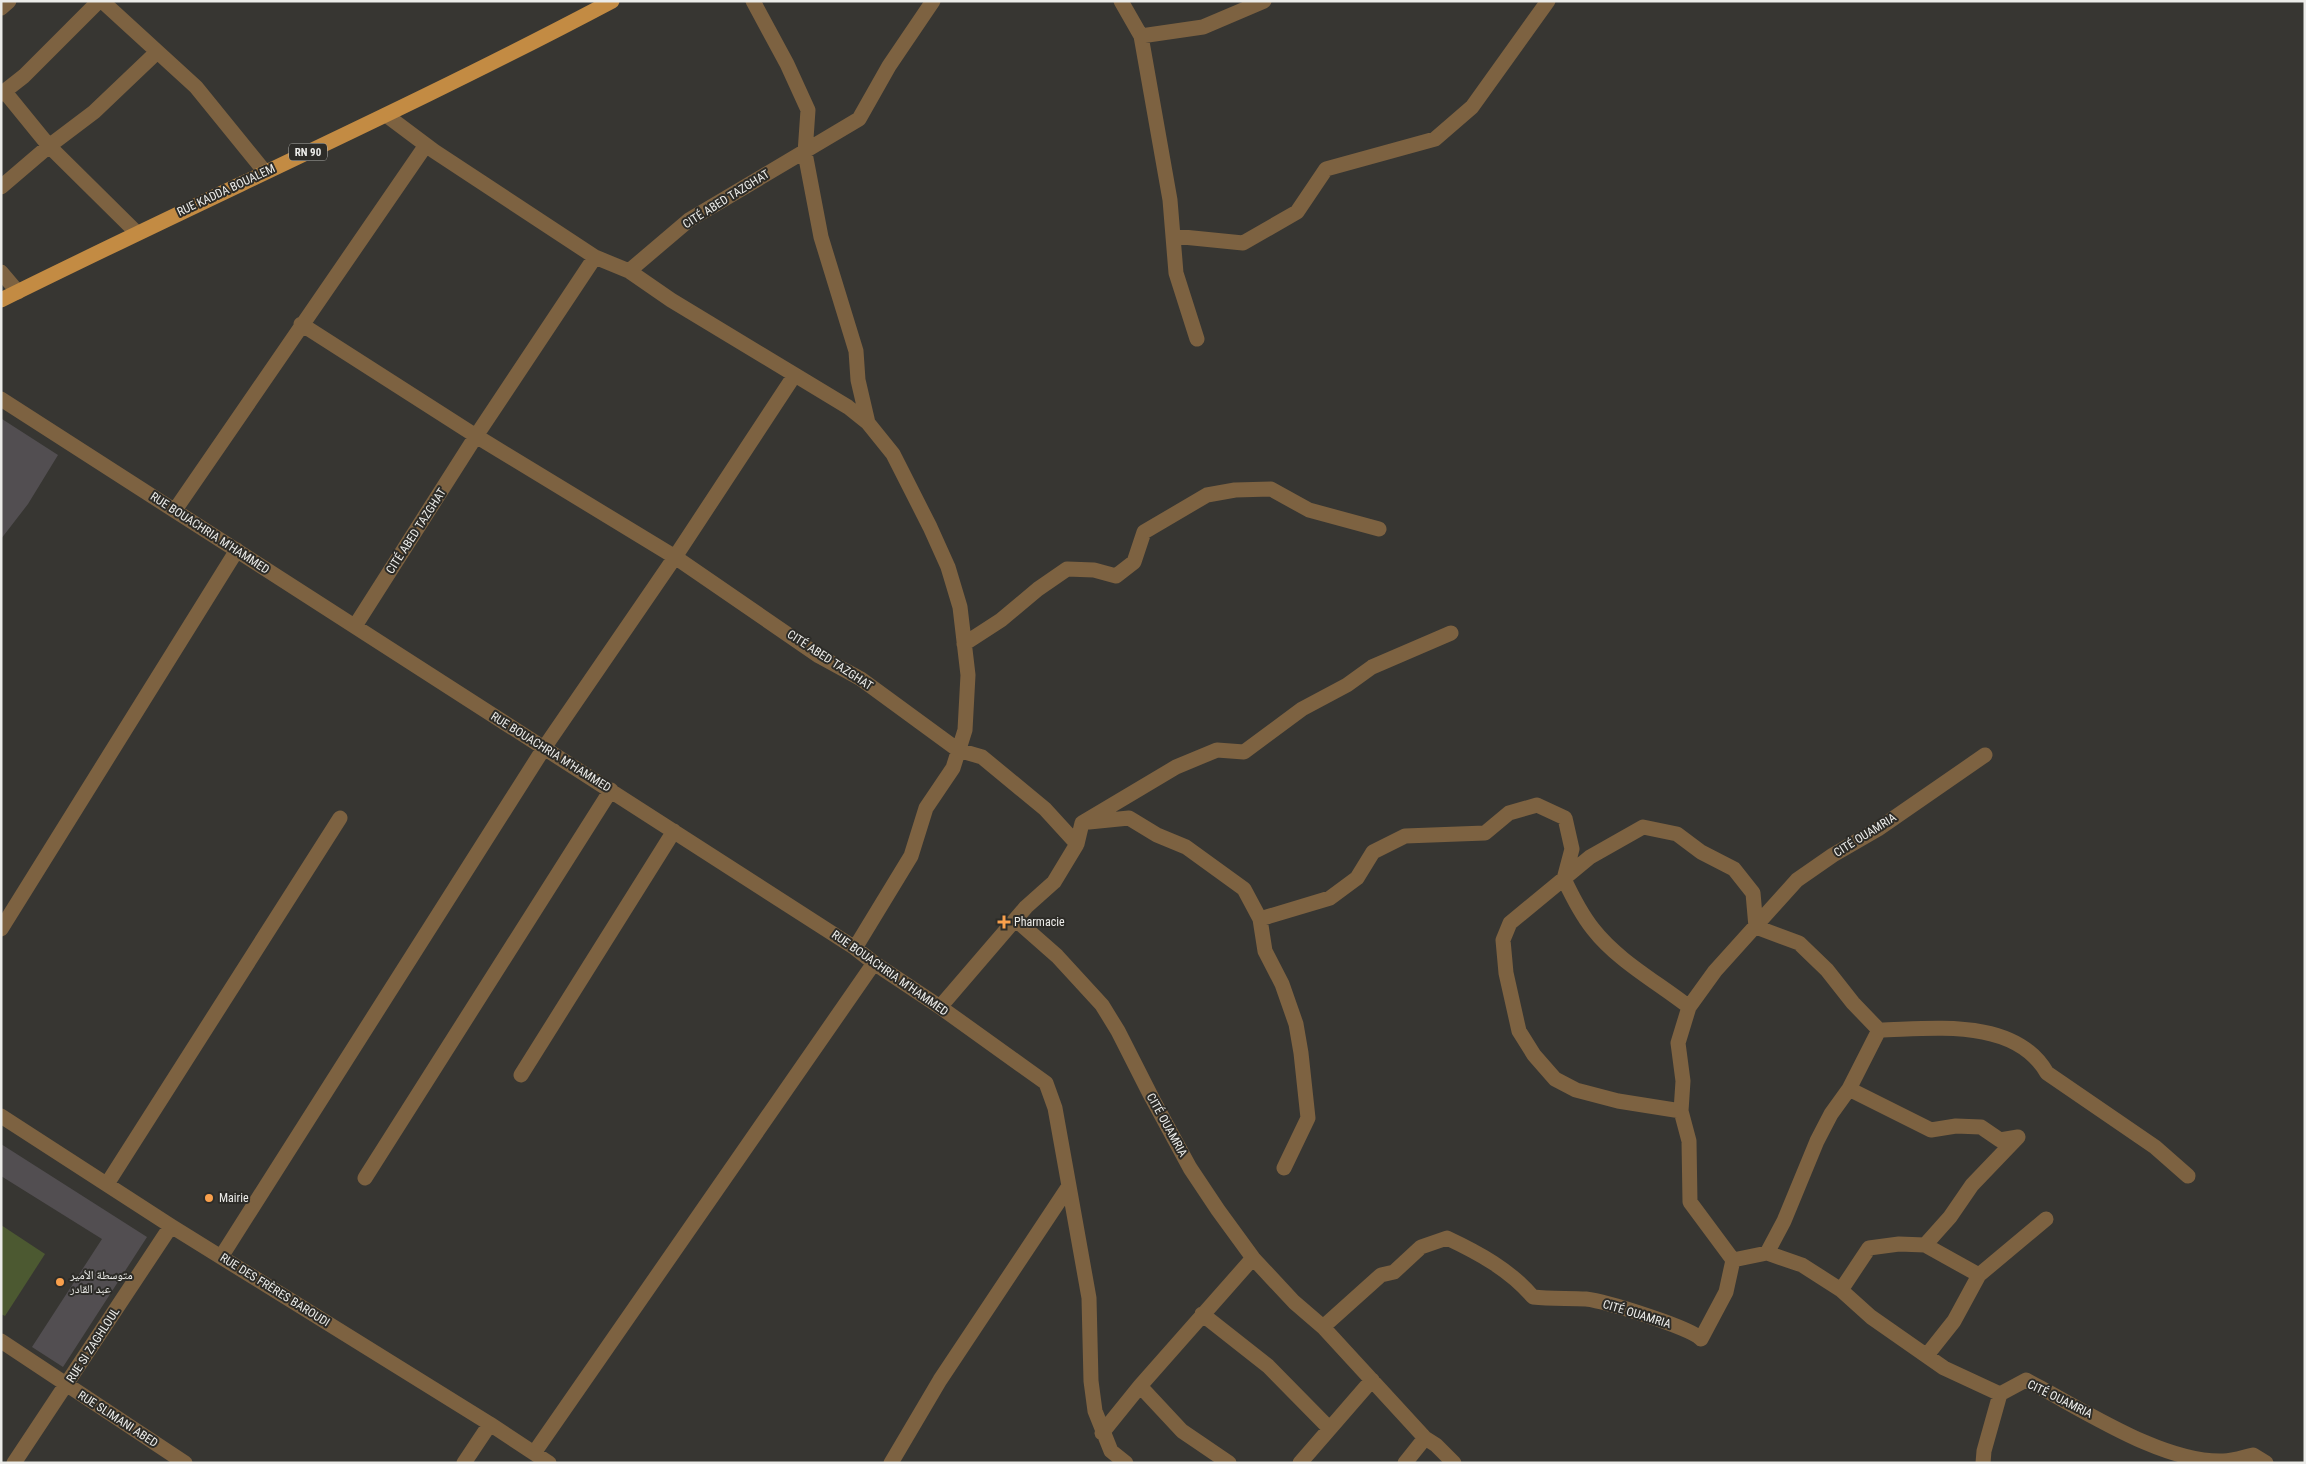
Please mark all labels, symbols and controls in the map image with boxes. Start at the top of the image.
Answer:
road number: RN 90 [289,144,327,160]
street label: RUE KADDA BOUALEM [175,161,277,219]
street label: CITÉ ABED TAZGHAT [680,166,772,231]
street label: CITÉ ABED TAZGHAT [382,485,449,576]
street label: RUE BOUACHRIA M'HAMMED [148,489,272,577]
street label: CITÉ ABED TAZGHAT [785,626,876,693]
street label: RUE BOUACHRIA M'HAMMED [488,709,614,795]
street label: CITÉ OUAMRIA [1831,809,1899,860]
place label: Pharmacie [1014,915,1065,929]
marker: Pharmacie [998,916,1010,928]
street label: RUE BOUACHRIA M'HAMMED [829,927,951,1019]
street label: CITÉ OUAMRIA [1144,1090,1191,1159]
place label: Mairie [219,1191,249,1205]
marker: Mairie [203,1192,215,1204]
street label: RUE DES FRÈRES BAROUDI [218,1250,333,1330]
place label: متوسطة الأمير عبد القادر [69,1268,133,1296]
marker: متوسطة الأمير عبد القادر [54,1276,66,1288]
street label: CITÉ OUAMRIA [1601,1296,1673,1331]
street label: RUE SI ZAGHLOUL [64,1305,123,1385]
street label: CITÉ OUAMRIA [2025,1376,2095,1421]
street label: RUE SLIMANI ABED [75,1388,161,1450]

